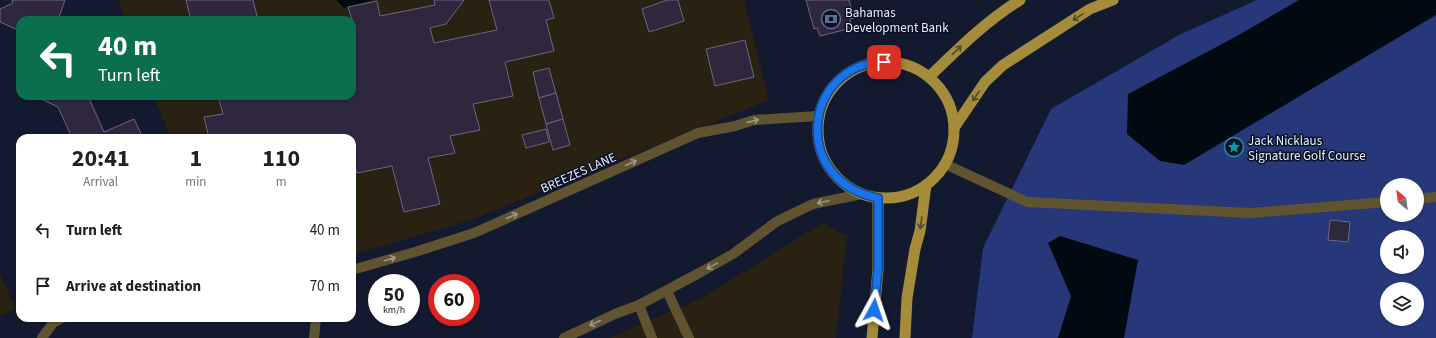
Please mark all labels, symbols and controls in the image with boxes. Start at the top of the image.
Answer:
place label: Bahamas Development Bank [845,4,949,37]
bank icon: Bahamas Development Bank [820,8,842,30]
one-way arrow [1073,13,1084,21]
text: 40 m [98,26,157,66]
icon: left [32,32,84,84]
pin [867,45,901,79]
one-way arrow [952,45,962,55]
icon: arrive [873,51,895,73]
text: Turn left [98,63,160,88]
one-way arrow [972,90,980,101]
one-way arrow [746,116,759,124]
place label: Jack Nicklaus Signature Golf Course [1248,132,1366,165]
place icon: Jack Nicklaus Signature Golf Course [1223,136,1245,158]
text: 20:41 [72,141,130,176]
text: 1 [190,141,202,176]
text: 110 [262,141,300,176]
street label: BREEZES LANE [538,148,619,198]
one-way arrow [624,159,636,166]
text: Arrival [83,173,118,191]
text: min [185,173,206,191]
text: m [276,173,287,191]
north arrow [1380,178,1424,222]
map controls [1380,178,1424,326]
one-way arrow [817,199,830,207]
one-way arrow [506,212,518,219]
one-way arrow [917,216,925,229]
icon: left [32,219,54,241]
text: Turn left [66,220,122,241]
text: 40 m [310,220,340,241]
button: sound [1380,230,1424,274]
one-way arrow [383,255,396,262]
one-way arrow [706,263,718,270]
speed limit sign: 60 [428,274,480,326]
icon: arrive [32,275,54,297]
text: Arrive at destination [66,276,201,297]
text: 70 m [310,276,340,297]
text: 50 [383,281,405,309]
button: layers [1380,282,1424,326]
position arrow [853,289,895,331]
text: km/h [383,303,405,317]
one-way arrow [589,320,601,328]

